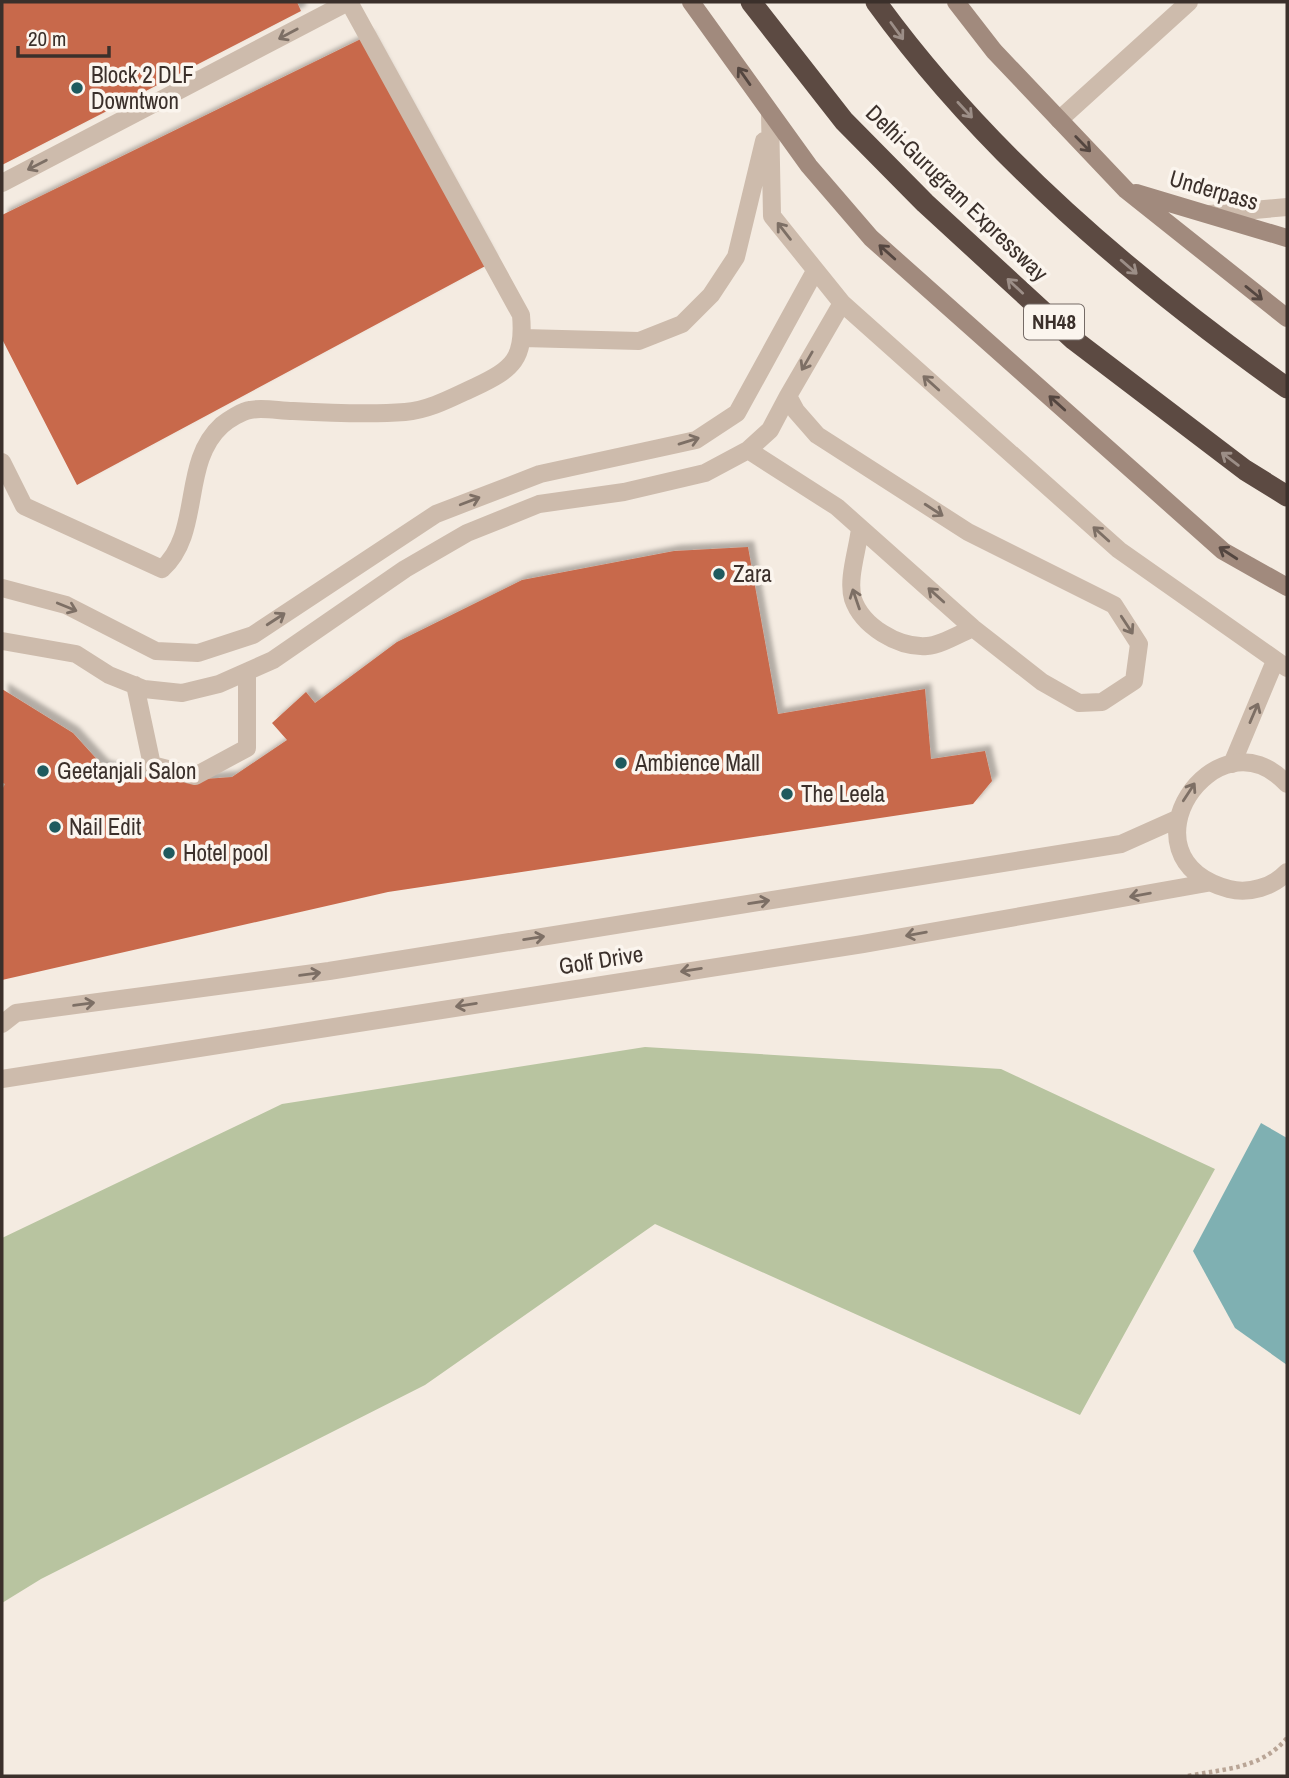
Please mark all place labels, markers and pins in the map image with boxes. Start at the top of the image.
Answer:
place label: Block 2 DLF Downtwon [91,59,194,116]
marker: Block 2 DLF Downtwon [69,80,85,96]
place label: Zara [733,558,772,589]
marker: Zara [711,566,727,582]
place label: Ambience Mall [634,747,760,778]
place label: Geetanjali Salon [57,755,196,786]
marker: Ambience Mall [613,755,629,771]
marker: Geetanjali Salon [35,763,51,779]
place label: The Leela [801,778,885,809]
marker: The Leela [779,786,795,802]
place label: Nail Edit [69,811,141,842]
marker: Nail Edit [47,819,63,835]
place label: Hotel pool [183,837,268,868]
marker: Hotel pool [161,845,177,861]

